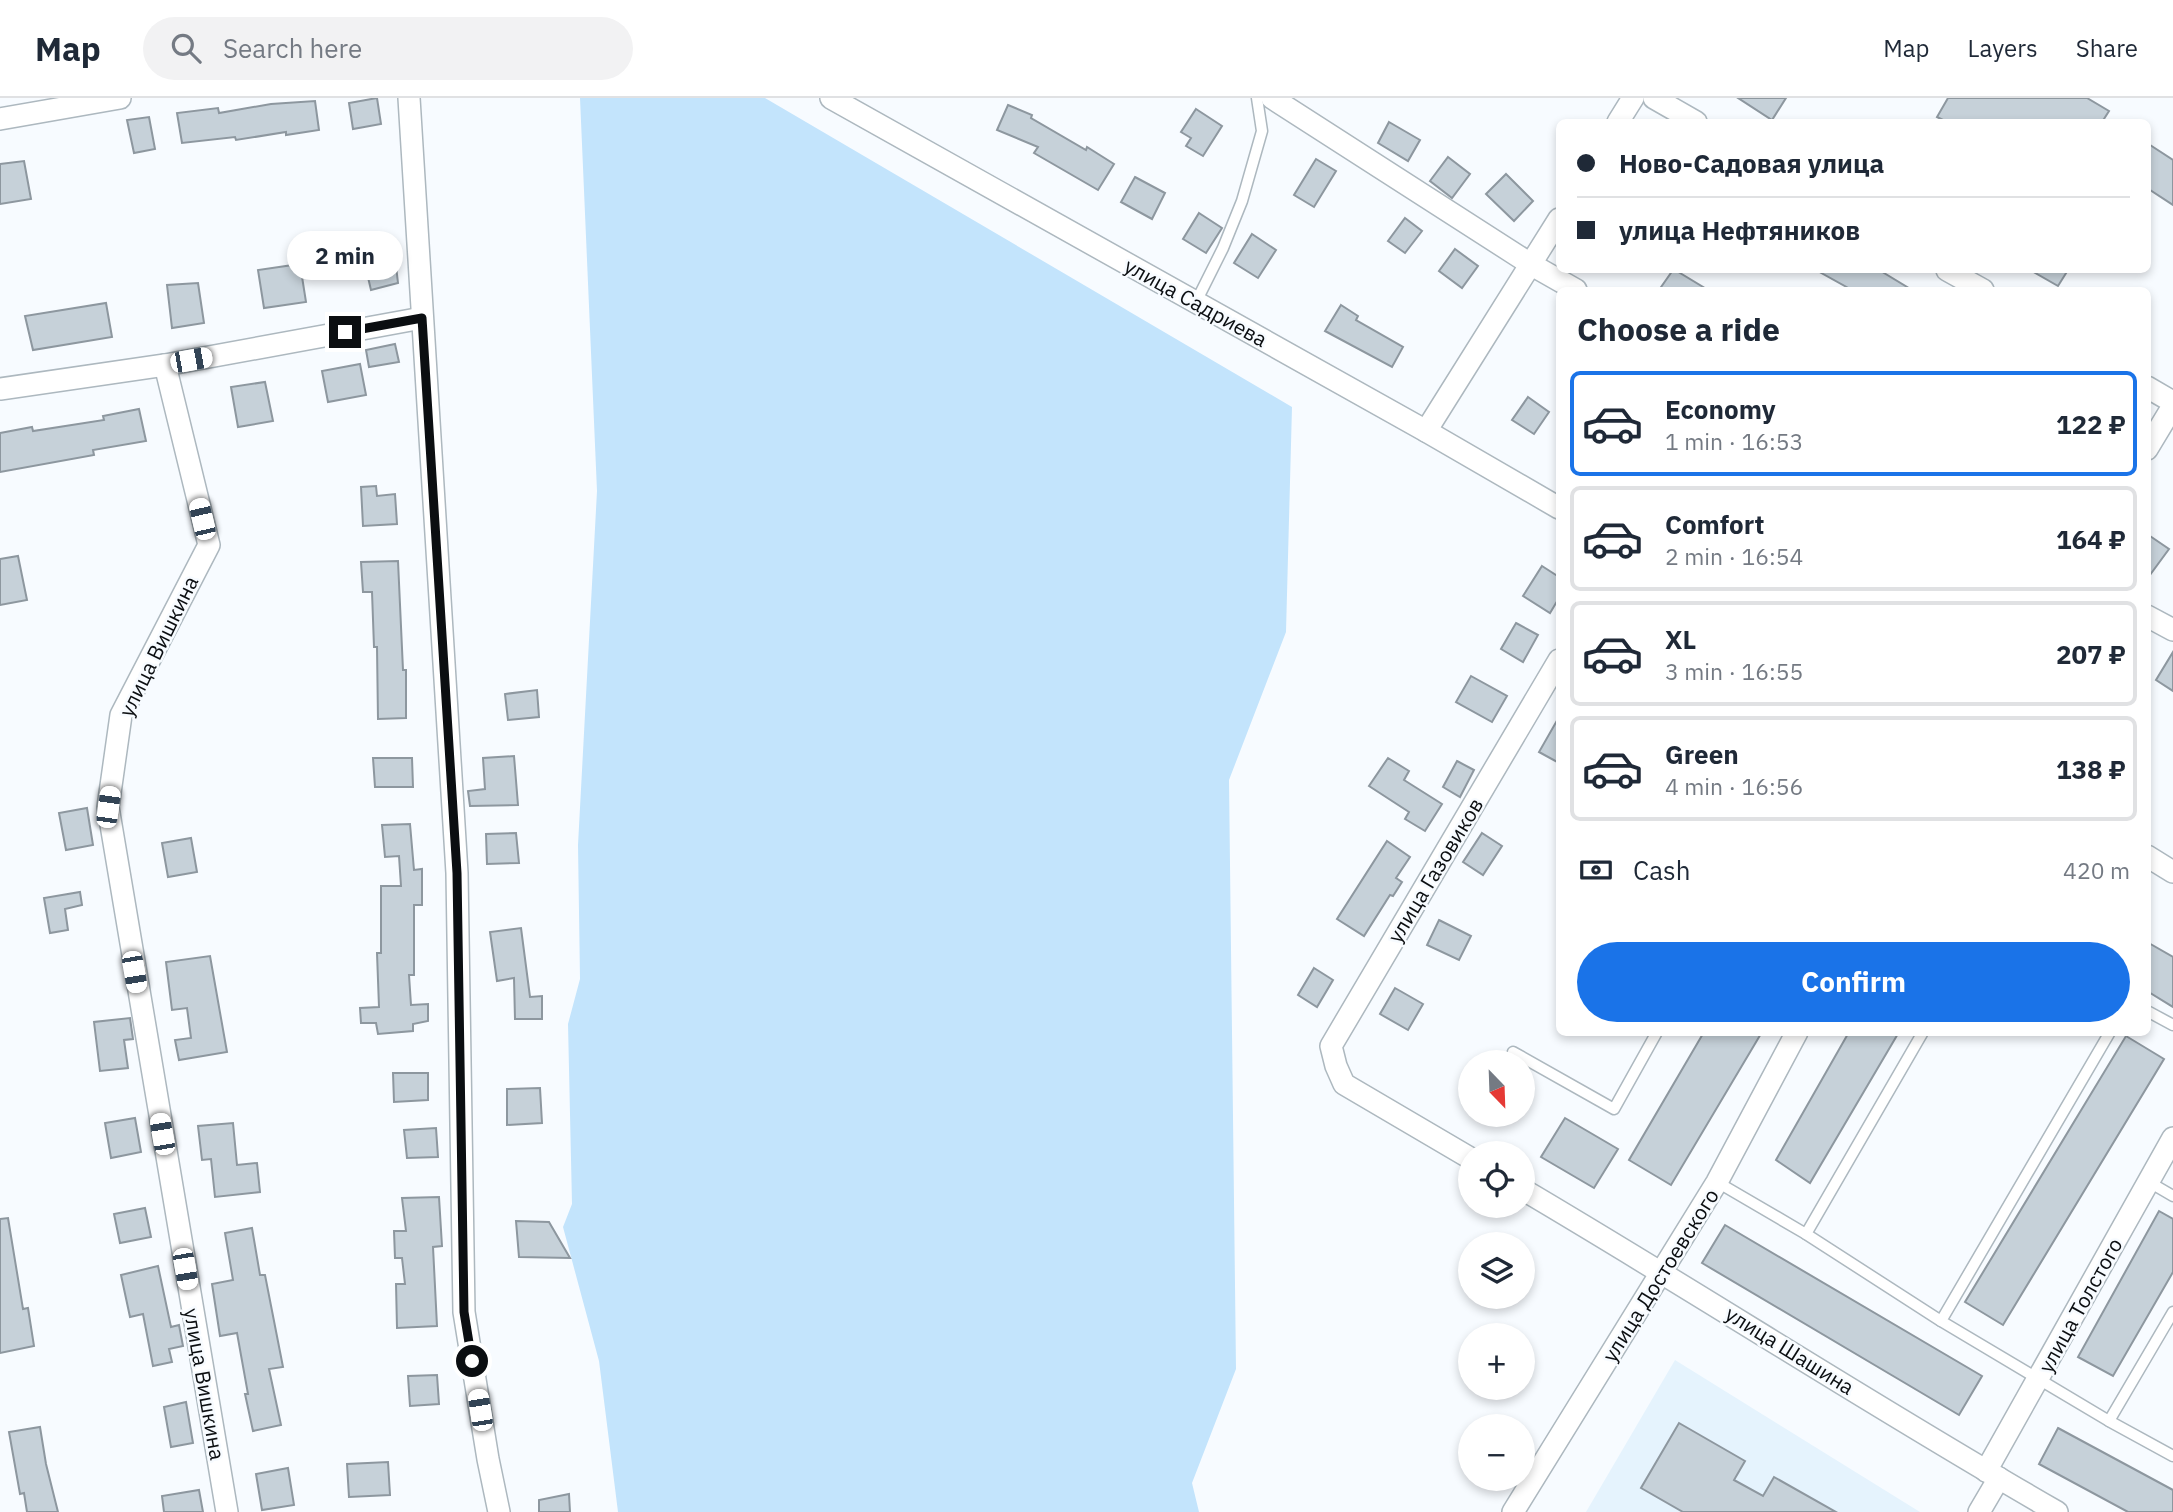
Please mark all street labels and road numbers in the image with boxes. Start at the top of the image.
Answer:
street label: улица Садриева [1120,251,1272,353]
street label: улица Вишкина [112,571,204,721]
street label: улица Газовиков [1381,792,1489,948]
street label: улица Достоевского [1595,1183,1725,1367]
street label: улица Толстого [2031,1233,2129,1377]
street label: улица Шашина [1720,1299,1860,1401]
street label: улица Вишкина [178,1306,232,1462]

